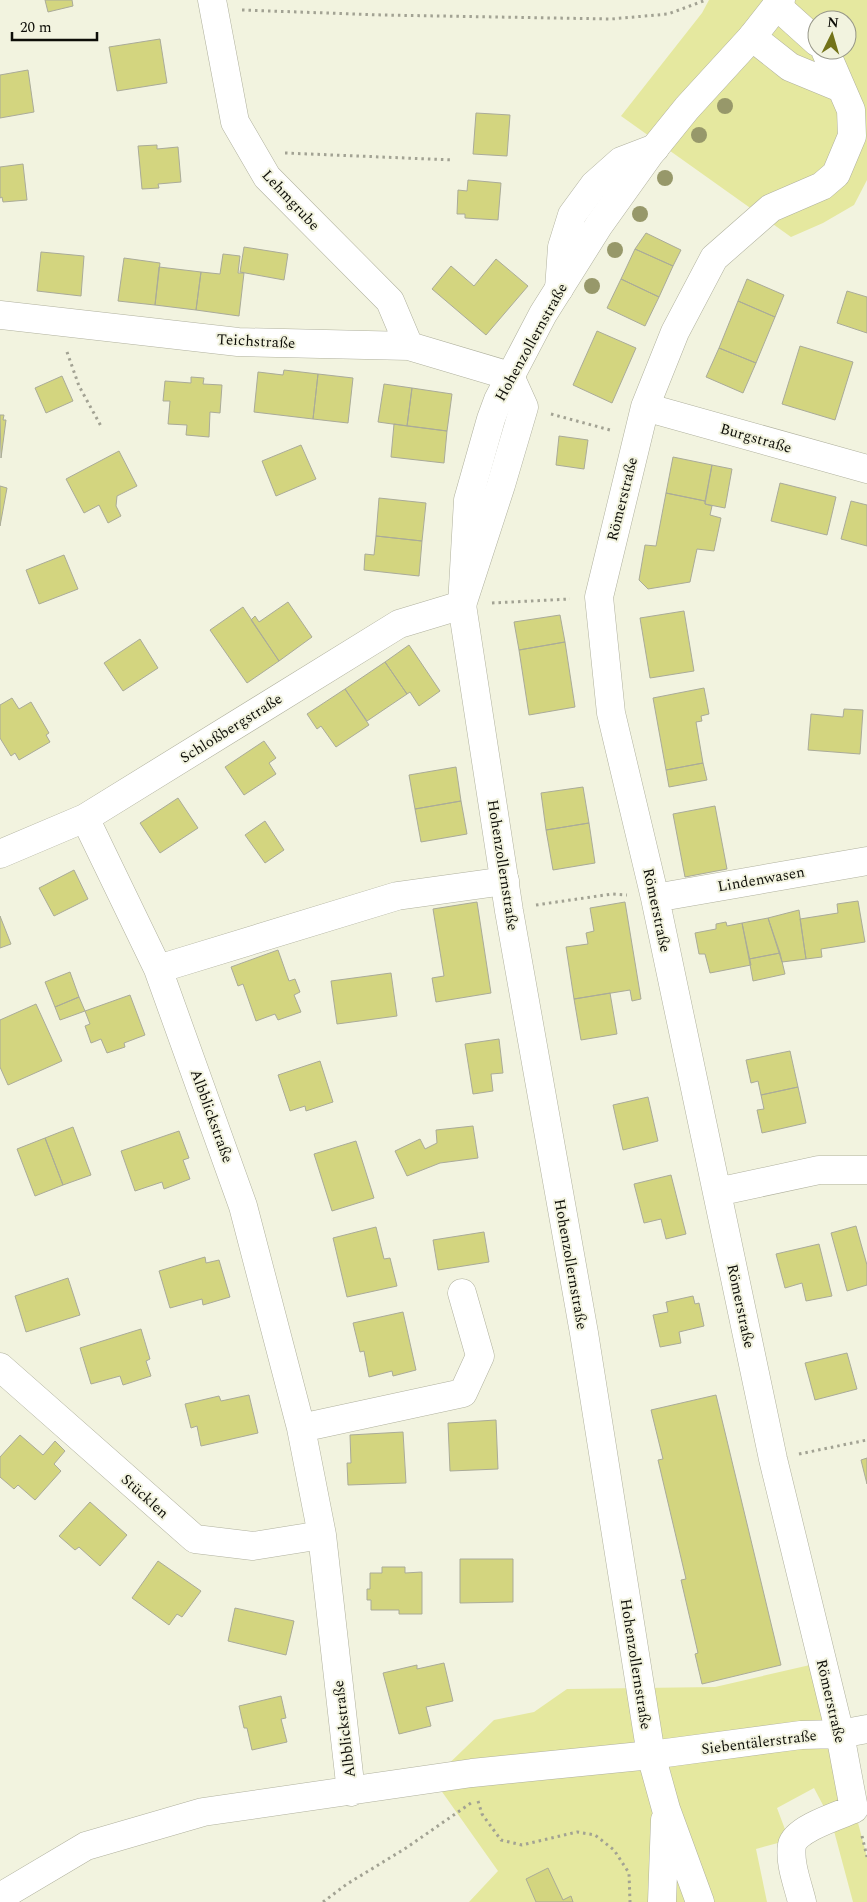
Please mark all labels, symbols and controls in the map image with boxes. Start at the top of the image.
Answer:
scale bar [12,10,98,42]
north arrow [807,10,857,60]
text: N [826,12,840,34]
text: 20 m [20,16,52,39]
street label: Lehmgrube [256,165,325,236]
street label: Hohenzollernstraße [489,279,574,406]
street label: Teichstraße [216,328,296,355]
street label: Burgstraße [717,417,795,460]
street label: Römerstraße [601,455,644,543]
street label: Schloßbergstraße [176,688,287,769]
street label: Hohenzollernstraße [481,798,524,932]
street label: Lindenwasen [716,860,807,898]
street label: Römerstraße [636,866,677,954]
street label: Albblickstraße [184,1066,239,1166]
street label: Hohenzollernstraße [548,1197,593,1331]
street label: Römerstraße [720,1262,761,1350]
street label: Stücklen [116,1469,174,1524]
street label: Hohenzollernstraße [614,1597,657,1731]
street label: Römerstraße [810,1657,851,1745]
street label: Albblickstraße [327,1679,362,1779]
street label: Siebentälerstraße [700,1724,818,1761]

